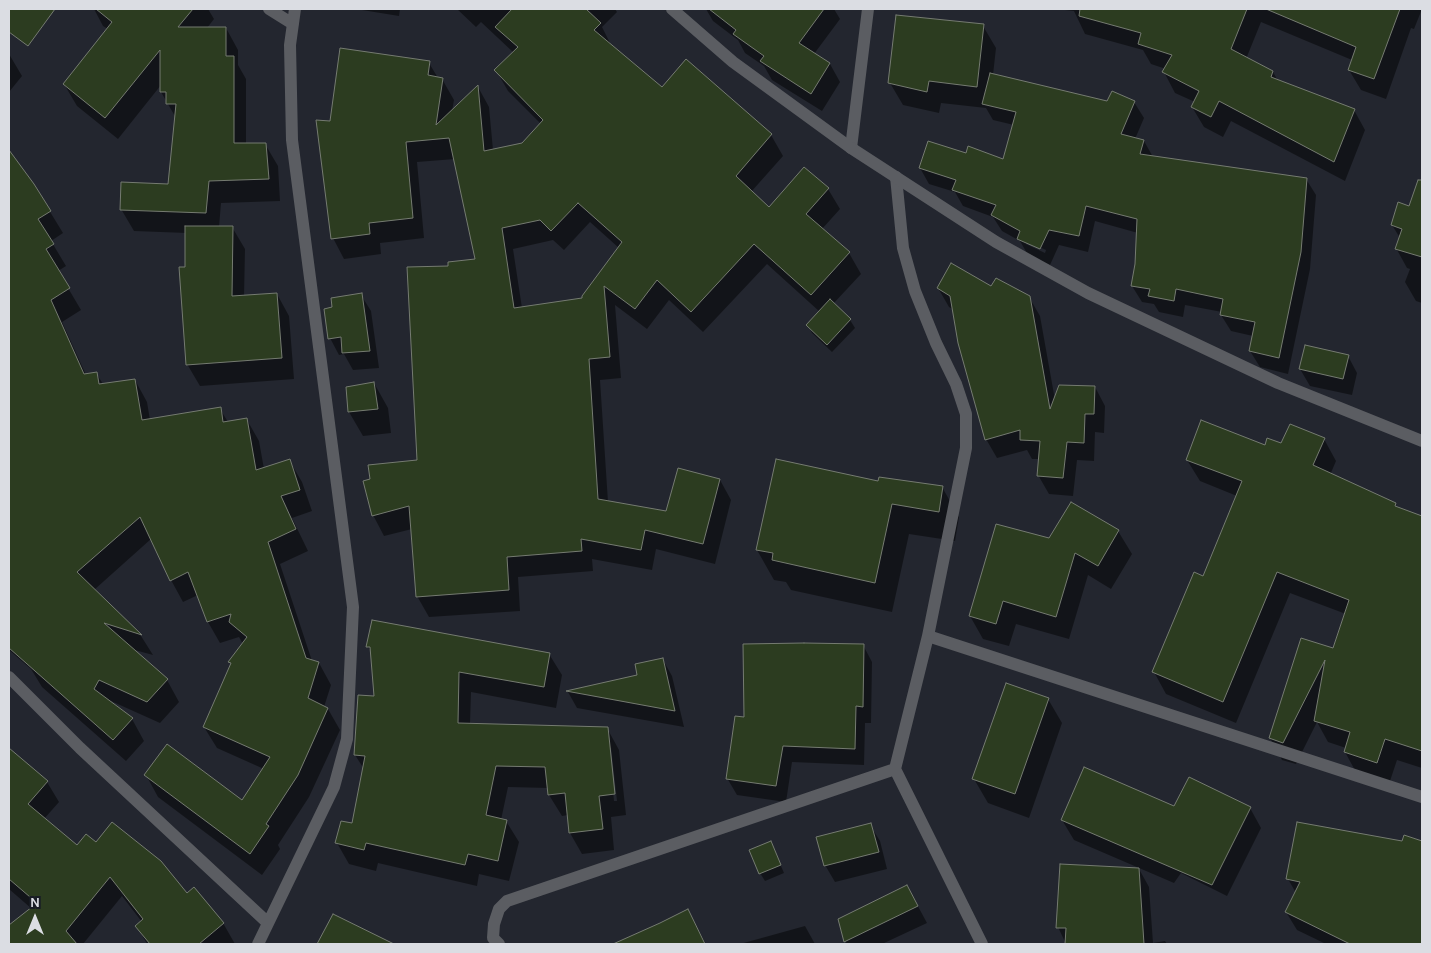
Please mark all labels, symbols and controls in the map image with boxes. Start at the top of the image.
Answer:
north arrow [10,893,60,943]
text: N [30,894,40,911]

